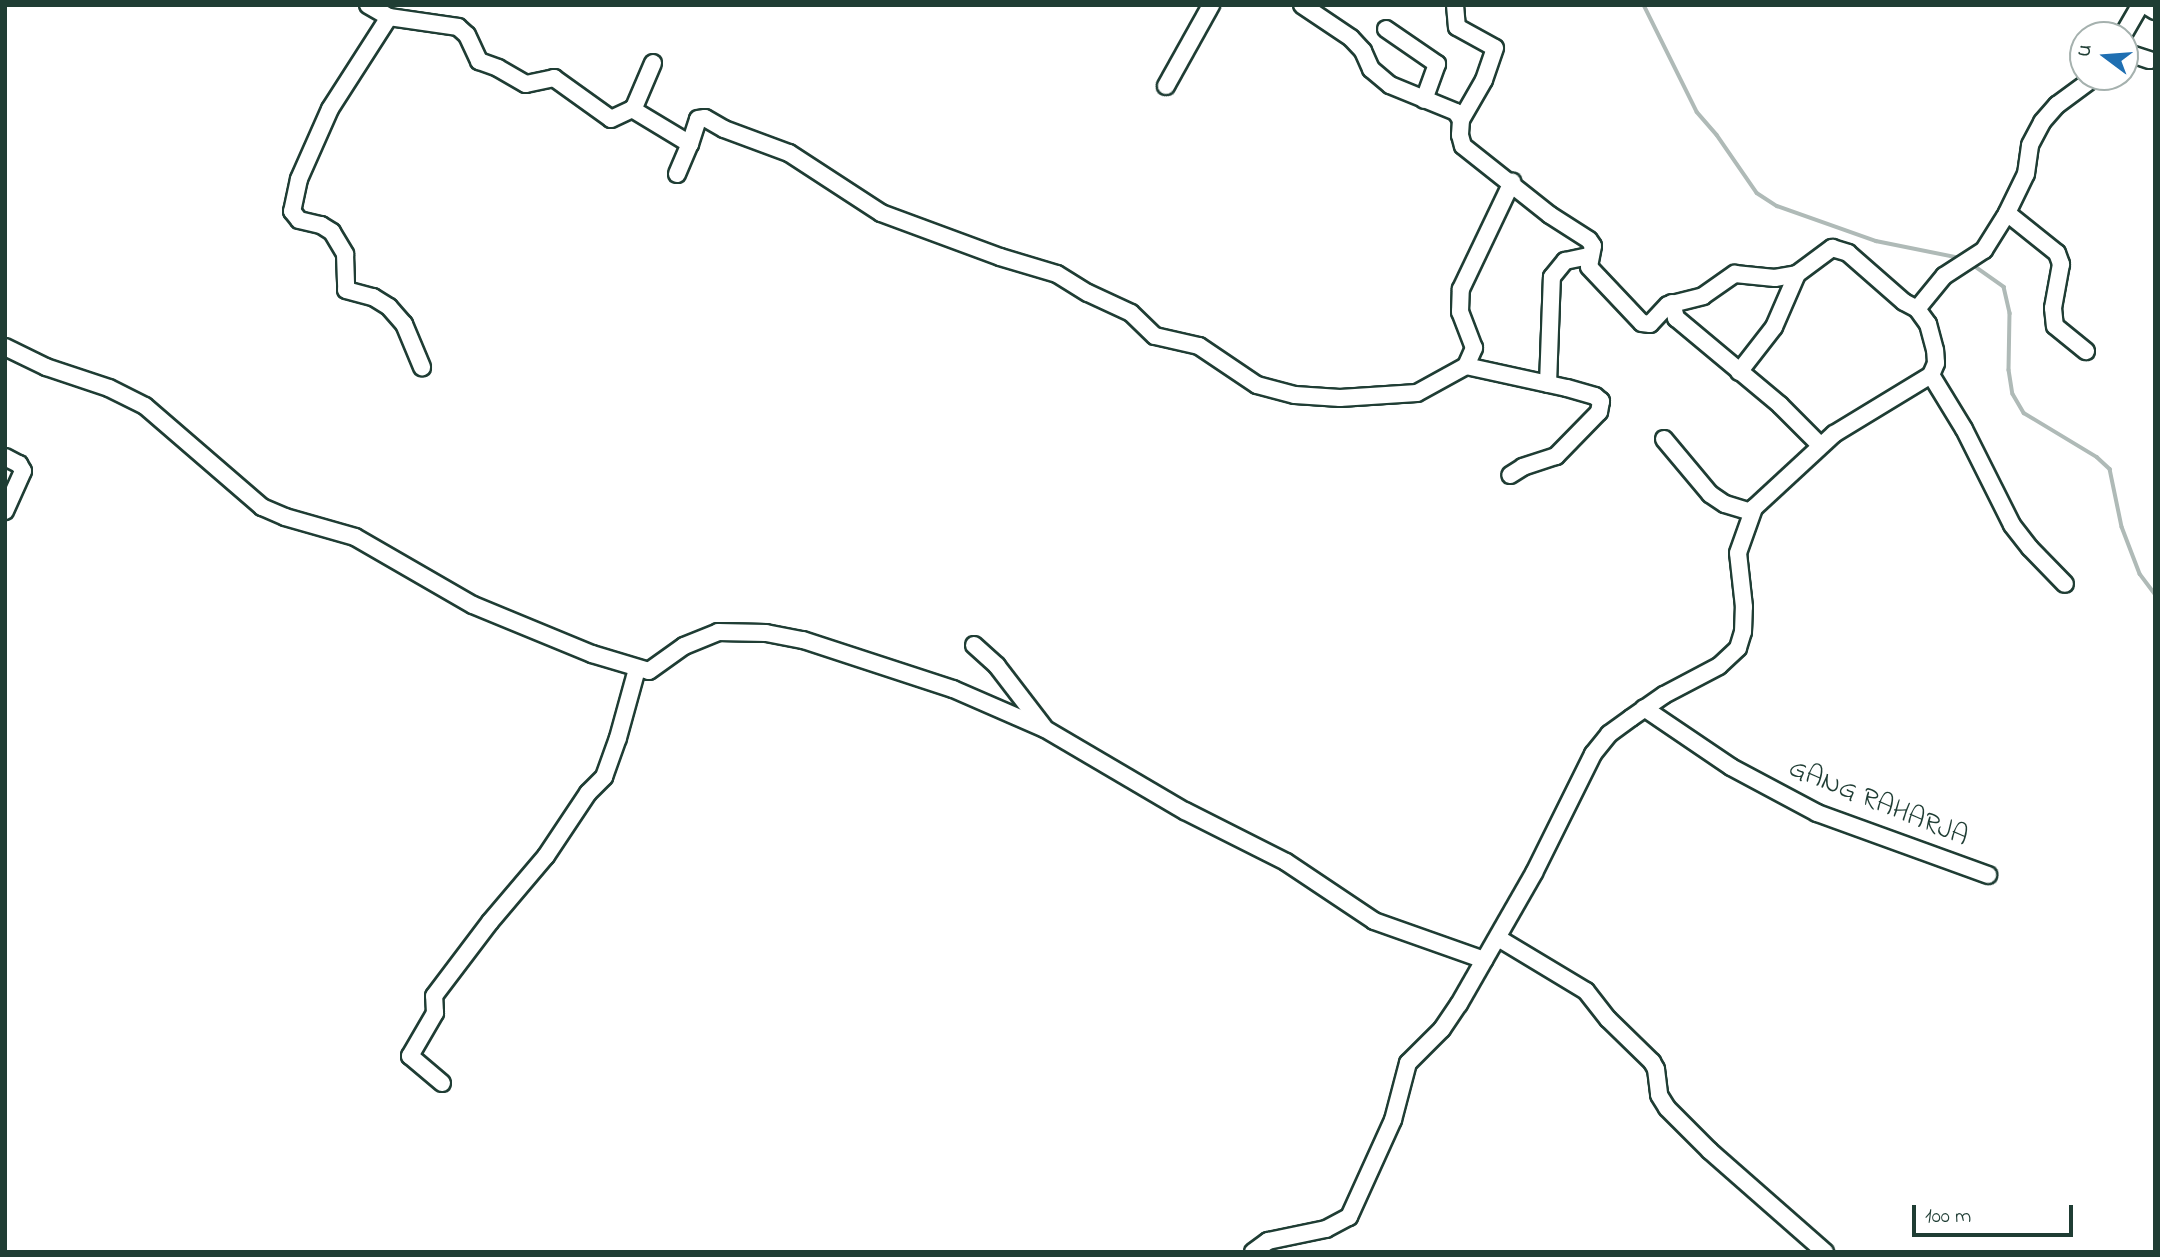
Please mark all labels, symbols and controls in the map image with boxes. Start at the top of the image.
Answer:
north arrow [2069,21,2139,91]
text: U [2071,41,2100,60]
street label: GANG RAHARJA [1783,753,1973,855]
scale bar [1915,1190,2076,1234]
text: 100 m [1925,1202,1971,1232]

